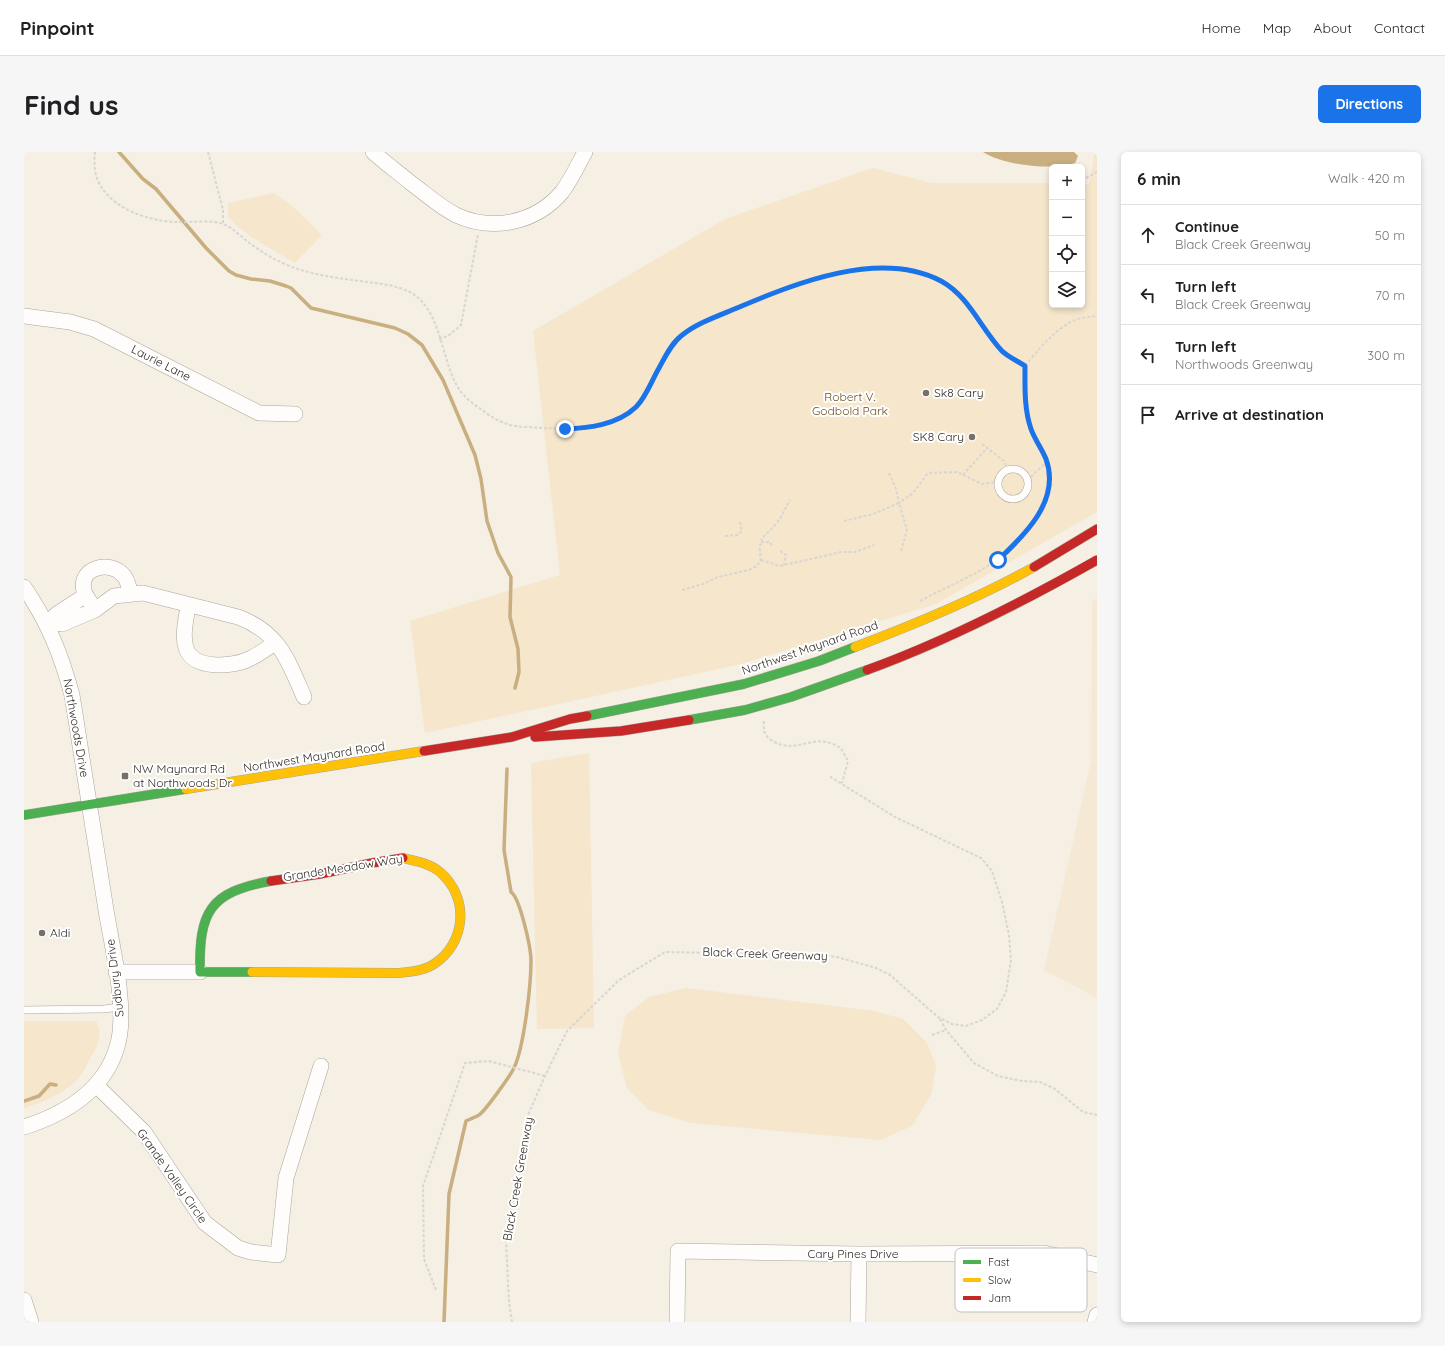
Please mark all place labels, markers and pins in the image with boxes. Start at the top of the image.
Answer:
place label: Sk8 Cary [934,385,983,400]
marker: Sk8 Cary [921,388,931,398]
place label: SK8 Cary [913,429,964,444]
marker: SK8 Cary [967,432,977,442]
place label: NW Maynard Rd at Northwoods Dr [133,761,232,790]
marker: NW Maynard Rd at Northwoods Dr [120,771,130,781]
place label: Aldi [50,925,70,940]
marker: Aldi [37,928,47,938]

